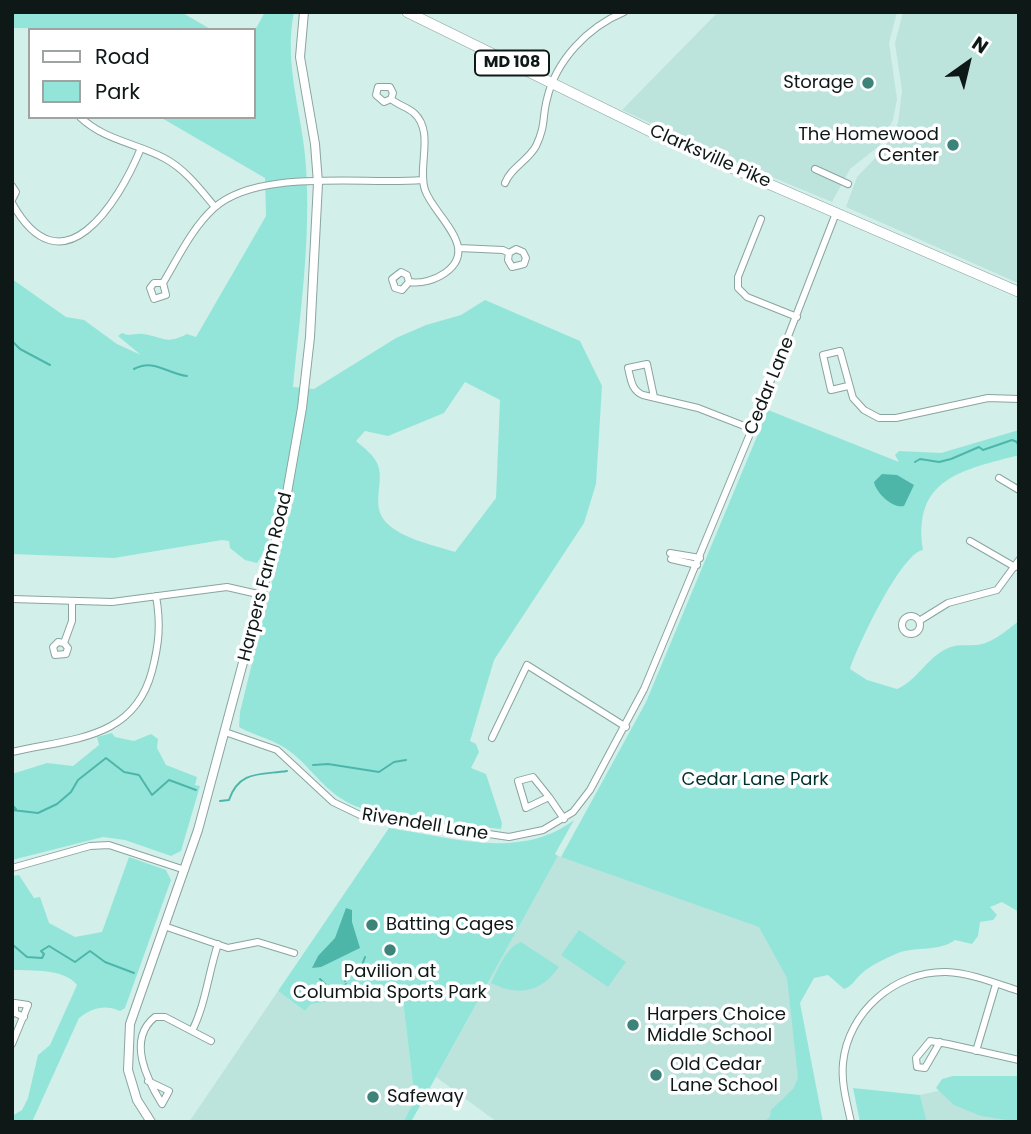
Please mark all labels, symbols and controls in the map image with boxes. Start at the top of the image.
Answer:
legend [28,28,256,119]
north arrow [933,28,1003,98]
text: N [967,30,993,60]
text: Road [95,42,150,71]
road number: MD 108 [475,50,549,76]
place label: Storage [783,72,854,94]
marker: Storage [860,75,876,91]
text: Park [95,77,140,106]
street label: Clarksville Pike [646,121,774,193]
place label: The Homewood Center [798,124,939,166]
marker: The Homewood Center [945,137,961,153]
street label: Cedar Lane [741,334,799,438]
street label: Harpers Farm Road [235,490,297,664]
park label: Cedar Lane Park [682,769,828,791]
street label: Rivendell Lane [360,804,490,846]
place label: Batting Cages [386,914,514,936]
marker: Batting Cages [364,917,380,933]
marker: Pavilion at Columbia Sports Park [382,942,398,958]
place label: Pavilion at Columbia Sports Park [293,961,487,1004]
place label: Harpers Choice Middle School [647,1004,786,1046]
marker: Harpers Choice Middle School [625,1017,641,1033]
place label: Old Cedar Lane School [670,1054,778,1096]
marker: Old Cedar Lane School [648,1067,664,1083]
place label: Safeway [387,1086,464,1108]
marker: Safeway [365,1089,381,1105]

